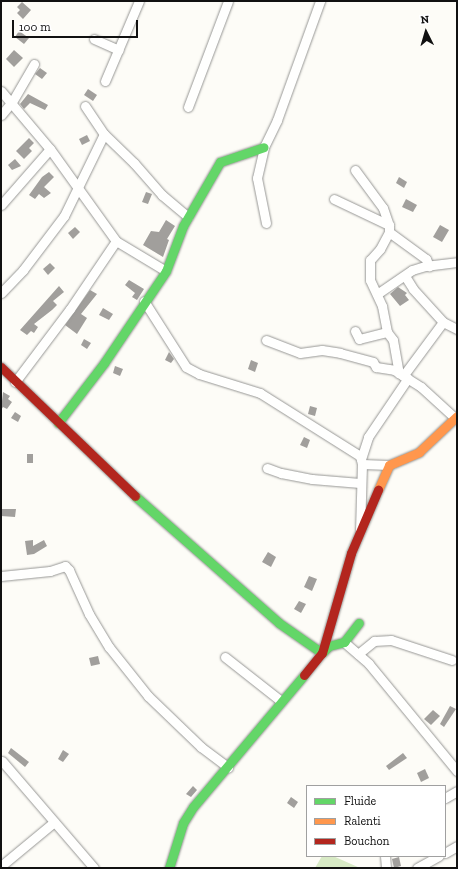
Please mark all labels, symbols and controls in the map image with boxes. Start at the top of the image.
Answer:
scale bar [14,12,140,38]
north arrow [406,12,446,52]
text: N [420,13,430,26]
text: 100 m [19,20,51,34]
legend [306,785,446,857]
text: Fluide [344,794,376,808]
text: Ralenti [344,814,381,828]
text: Bouchon [344,834,389,848]

